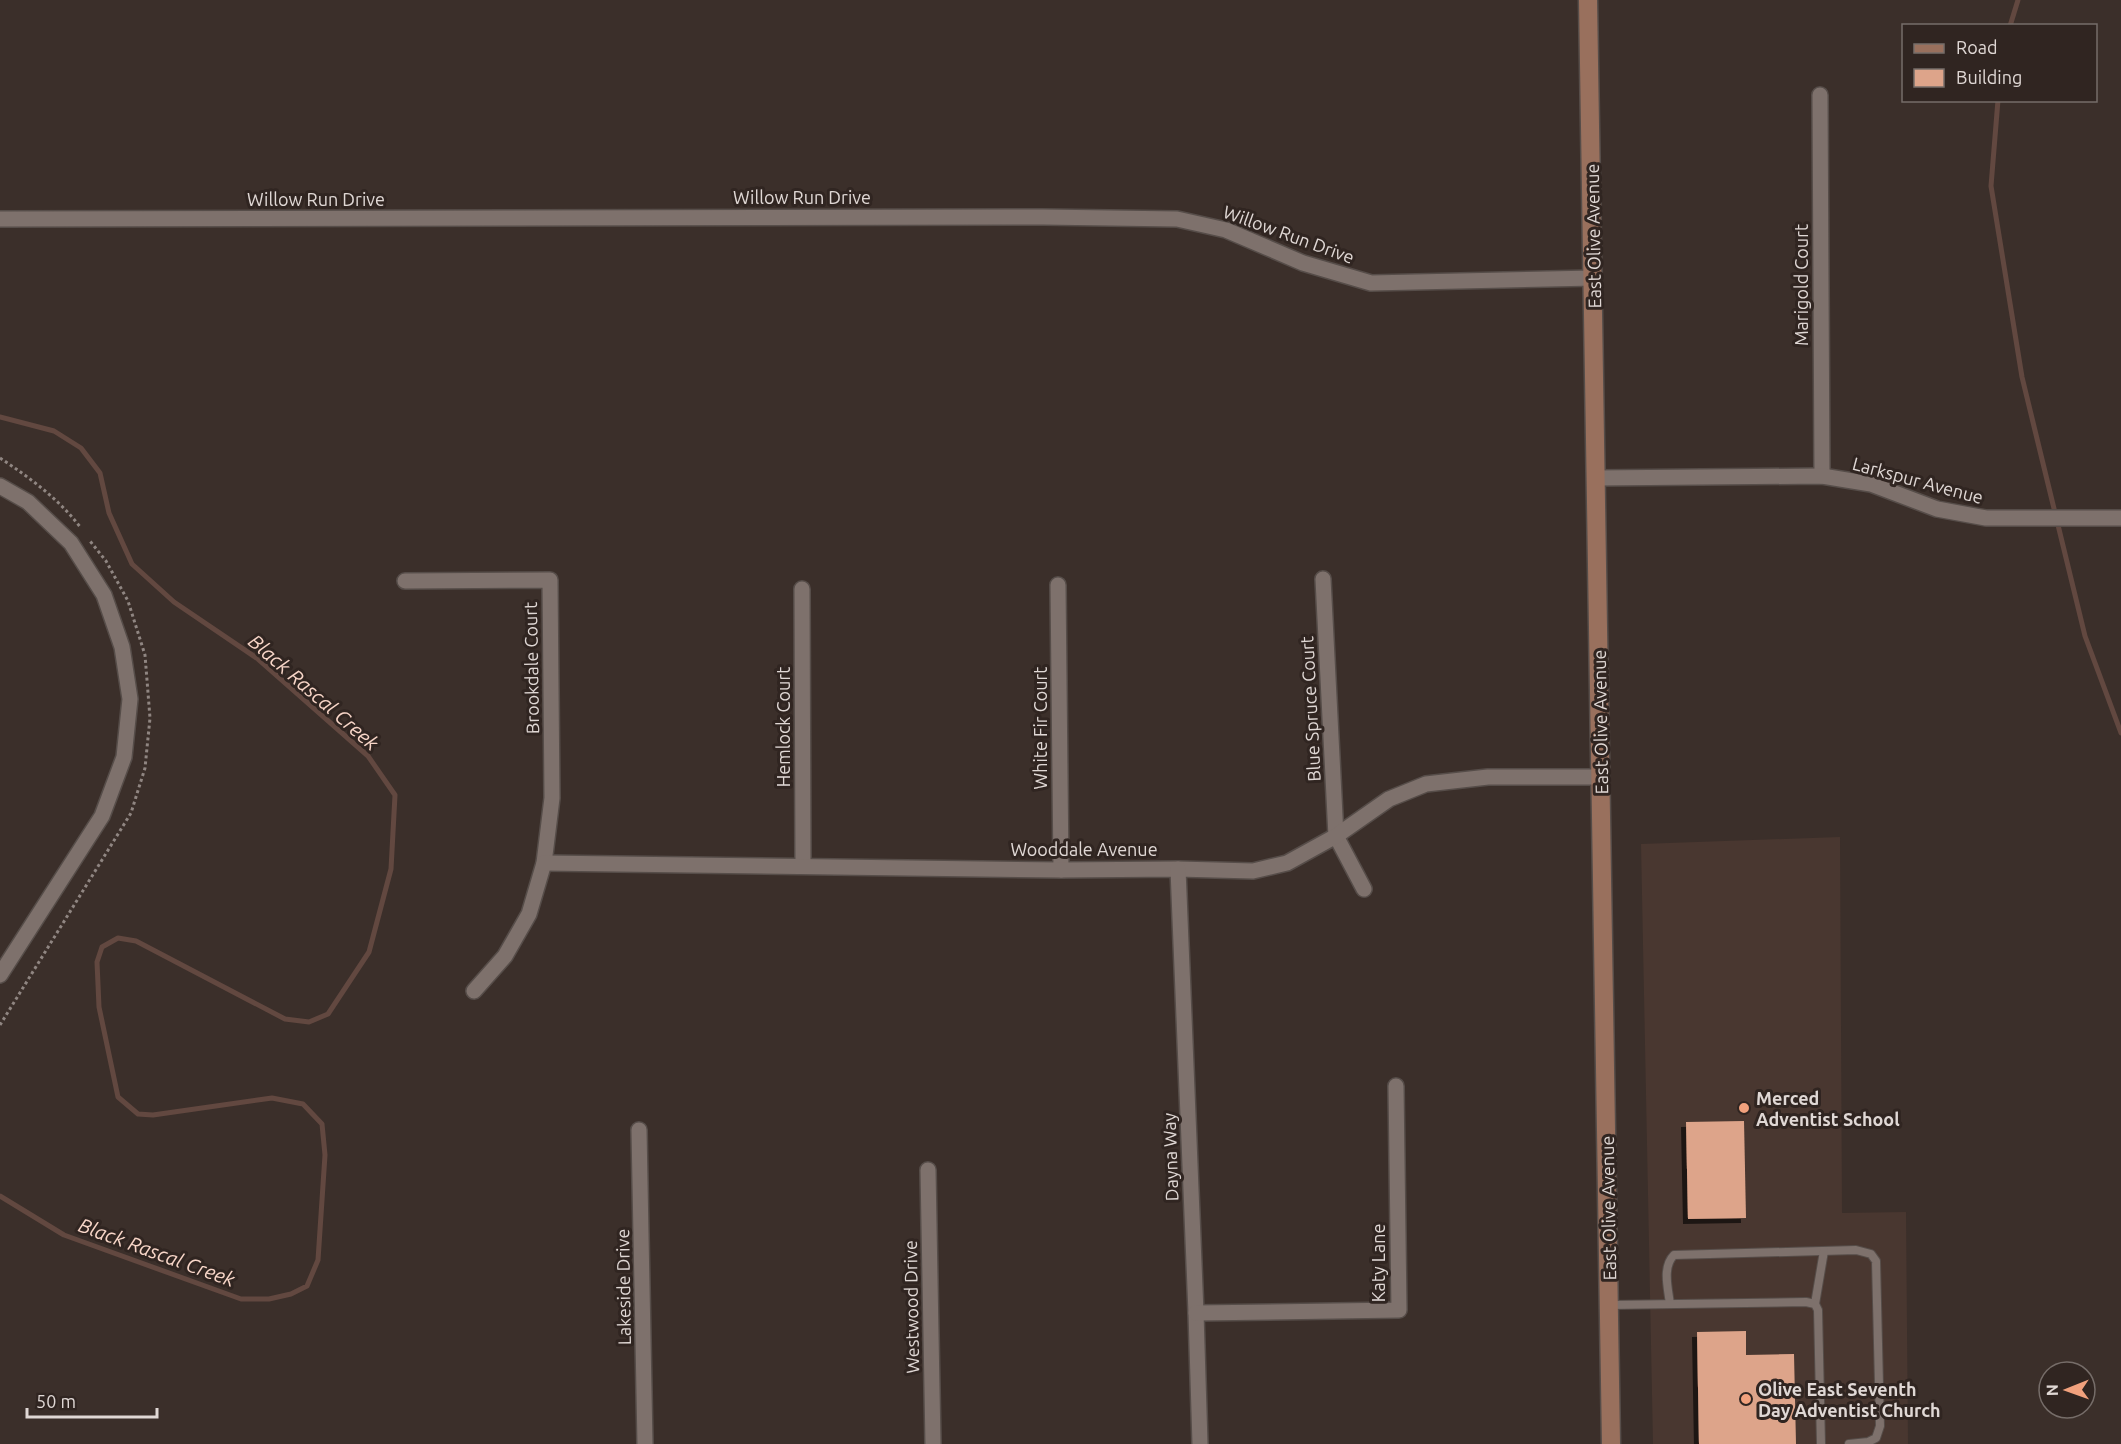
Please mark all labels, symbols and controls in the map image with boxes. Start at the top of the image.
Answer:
legend [1902,24,2097,102]
text: Road [1956,37,1998,57]
text: Building [1956,67,2022,87]
street label: East Olive Avenue [1582,163,1604,309]
street label: Willow Run Drive [733,187,871,207]
street label: Willow Run Drive [247,189,385,209]
street label: Willow Run Drive [1221,201,1357,267]
street label: Marigold Court [1791,224,1811,346]
street label: Larkspur Avenue [1850,453,1986,507]
street label: Brookdale Court [520,602,542,734]
water label: Black Rascal Creek [244,629,384,755]
street label: Blue Spruce Court [1296,636,1324,782]
street label: East Olive Avenue [1589,649,1611,795]
street label: Hemlock Court [773,667,793,787]
street label: White Fir Court [1030,667,1050,789]
street label: Wooddale Avenue [1010,839,1158,859]
place label: Merced Adventist School [1756,1088,1900,1129]
marker: Merced Adventist School [1737,1101,1751,1115]
street label: Dayna Way [1158,1112,1182,1202]
street label: East Olive Avenue [1597,1135,1619,1281]
water label: Black Rascal Creek [76,1213,239,1291]
street label: Katy Lane [1368,1224,1388,1302]
street label: Lakeside Drive [612,1229,634,1345]
street label: Westwood Drive [900,1240,922,1374]
north arrow [2037,1360,2097,1420]
place label: Olive East Seventh Day Adventist Church [1758,1379,1941,1420]
scale bar [27,1381,158,1419]
text: N [2043,1384,2061,1396]
text: 50 m [36,1391,76,1411]
marker: Olive East Seventh Day Adventist Church [1739,1392,1753,1406]

